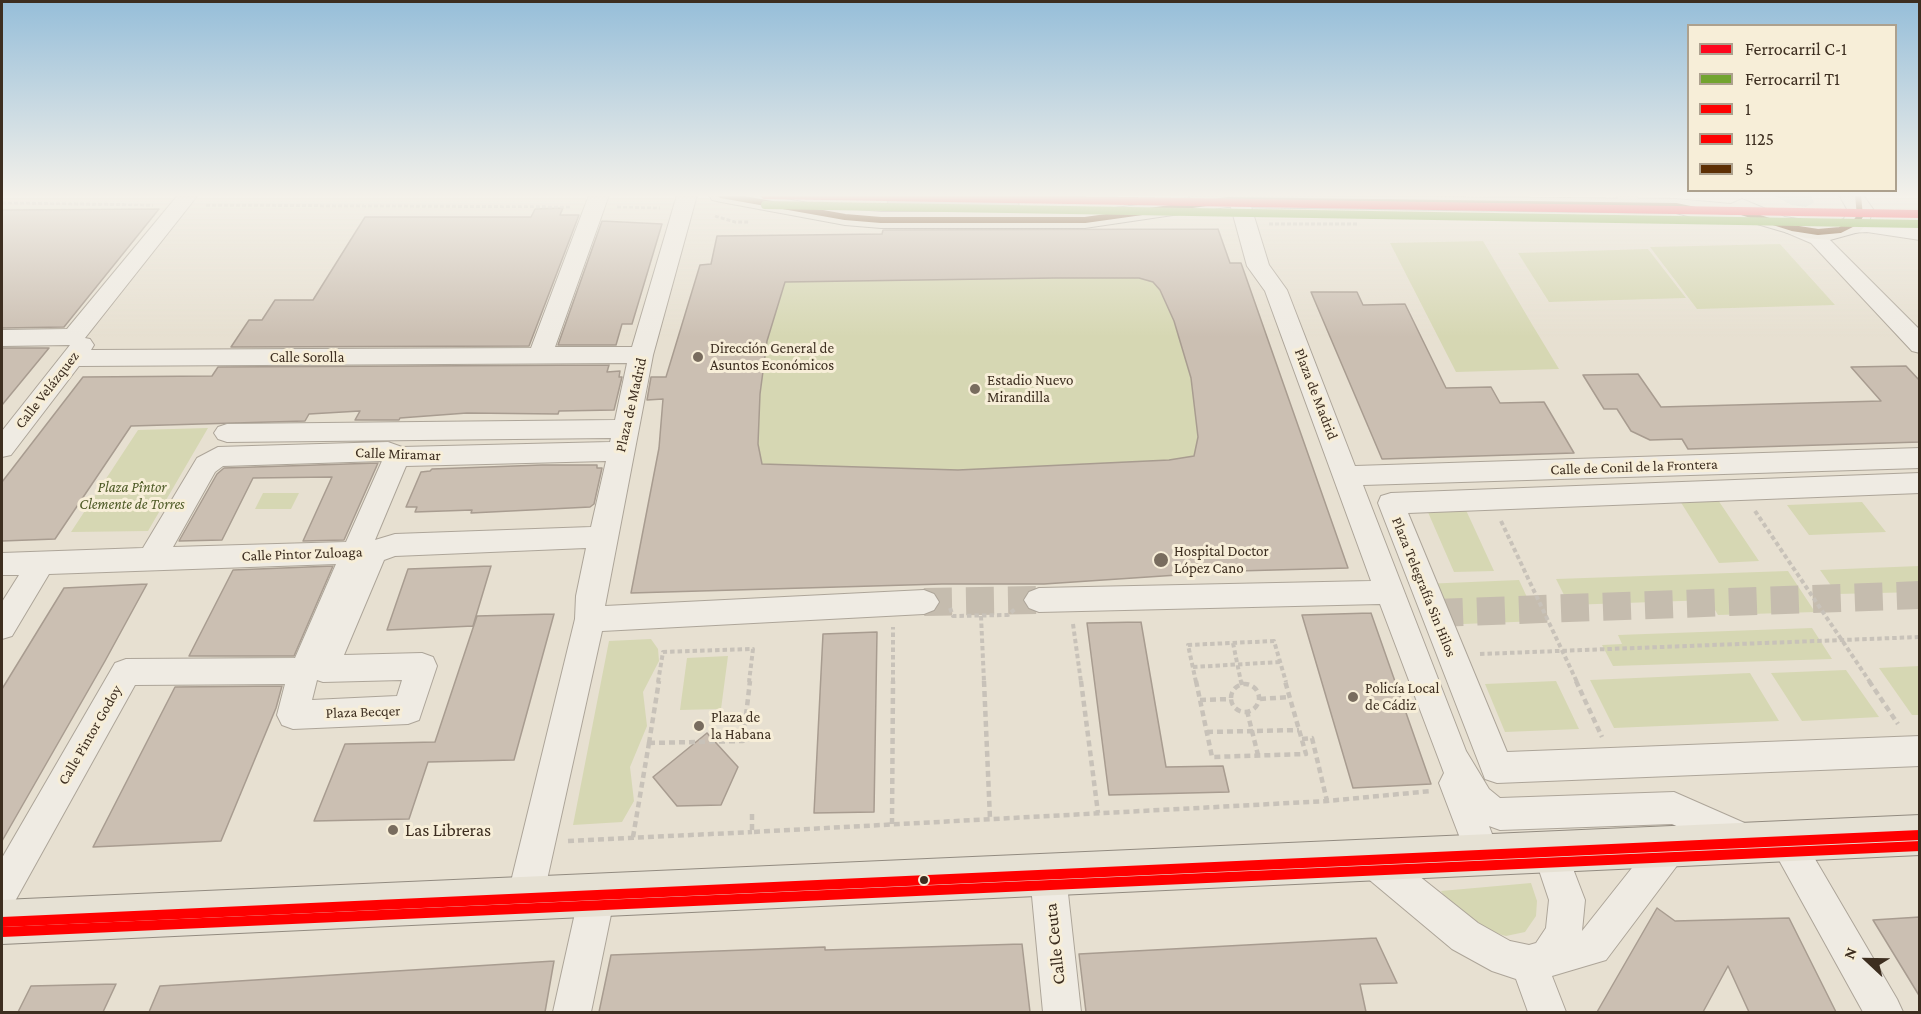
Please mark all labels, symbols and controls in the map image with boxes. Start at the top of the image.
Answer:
legend [1687,24,1897,192]
text: Ferrocarril C-1 [1745,39,1847,59]
text: Ferrocarril T1 [1745,69,1840,89]
text: 1 [1745,99,1751,119]
text: 1125 [1745,129,1774,149]
text: 5 [1745,159,1754,179]
place label: Dirección General de Asuntos Económicos [710,339,834,374]
street label: Plaza de Madrid [1290,346,1342,442]
street label: Calle Velázquez [11,348,83,432]
street label: Calle Sorolla [270,348,344,366]
marker: Dirección General de Asuntos Económicos [691,350,705,364]
street label: Plaza de Madrid [611,356,651,454]
place label: Estadio Nuevo Mirandilla [987,371,1074,406]
marker: Estadio Nuevo Mirandilla [968,382,982,396]
street label: Calle Miramar [355,444,441,464]
street label: Calle de Conil de la Frontera [1550,455,1718,479]
park label: Plaza Pîntor Clemente de Torres [79,478,185,513]
street label: Plaza Telegrafía Sin Hilos [1388,514,1460,660]
place label: Hospital Doctor López Cano [1174,542,1269,577]
street label: Calle Pintor Zuloaga [241,543,363,565]
marker: Hospital Doctor López Cano [1152,551,1170,569]
place label: Policía Local de Cádiz [1365,679,1439,714]
street label: Calle Pintor Godoy [54,682,126,788]
marker: Policía Local de Cádiz [1346,690,1360,704]
street label: Plaza Becqer [325,702,401,722]
place label: Plaza de la Habana [711,708,771,743]
marker: Plaza de la Habana [692,719,706,733]
place label: Las Libreras [405,819,491,841]
marker: Las Libreras [386,823,400,837]
unlabelled marker [918,874,930,886]
street label: Calle Ceuta [1040,902,1070,986]
north arrow [1837,930,1897,990]
text: N [1840,945,1860,961]

